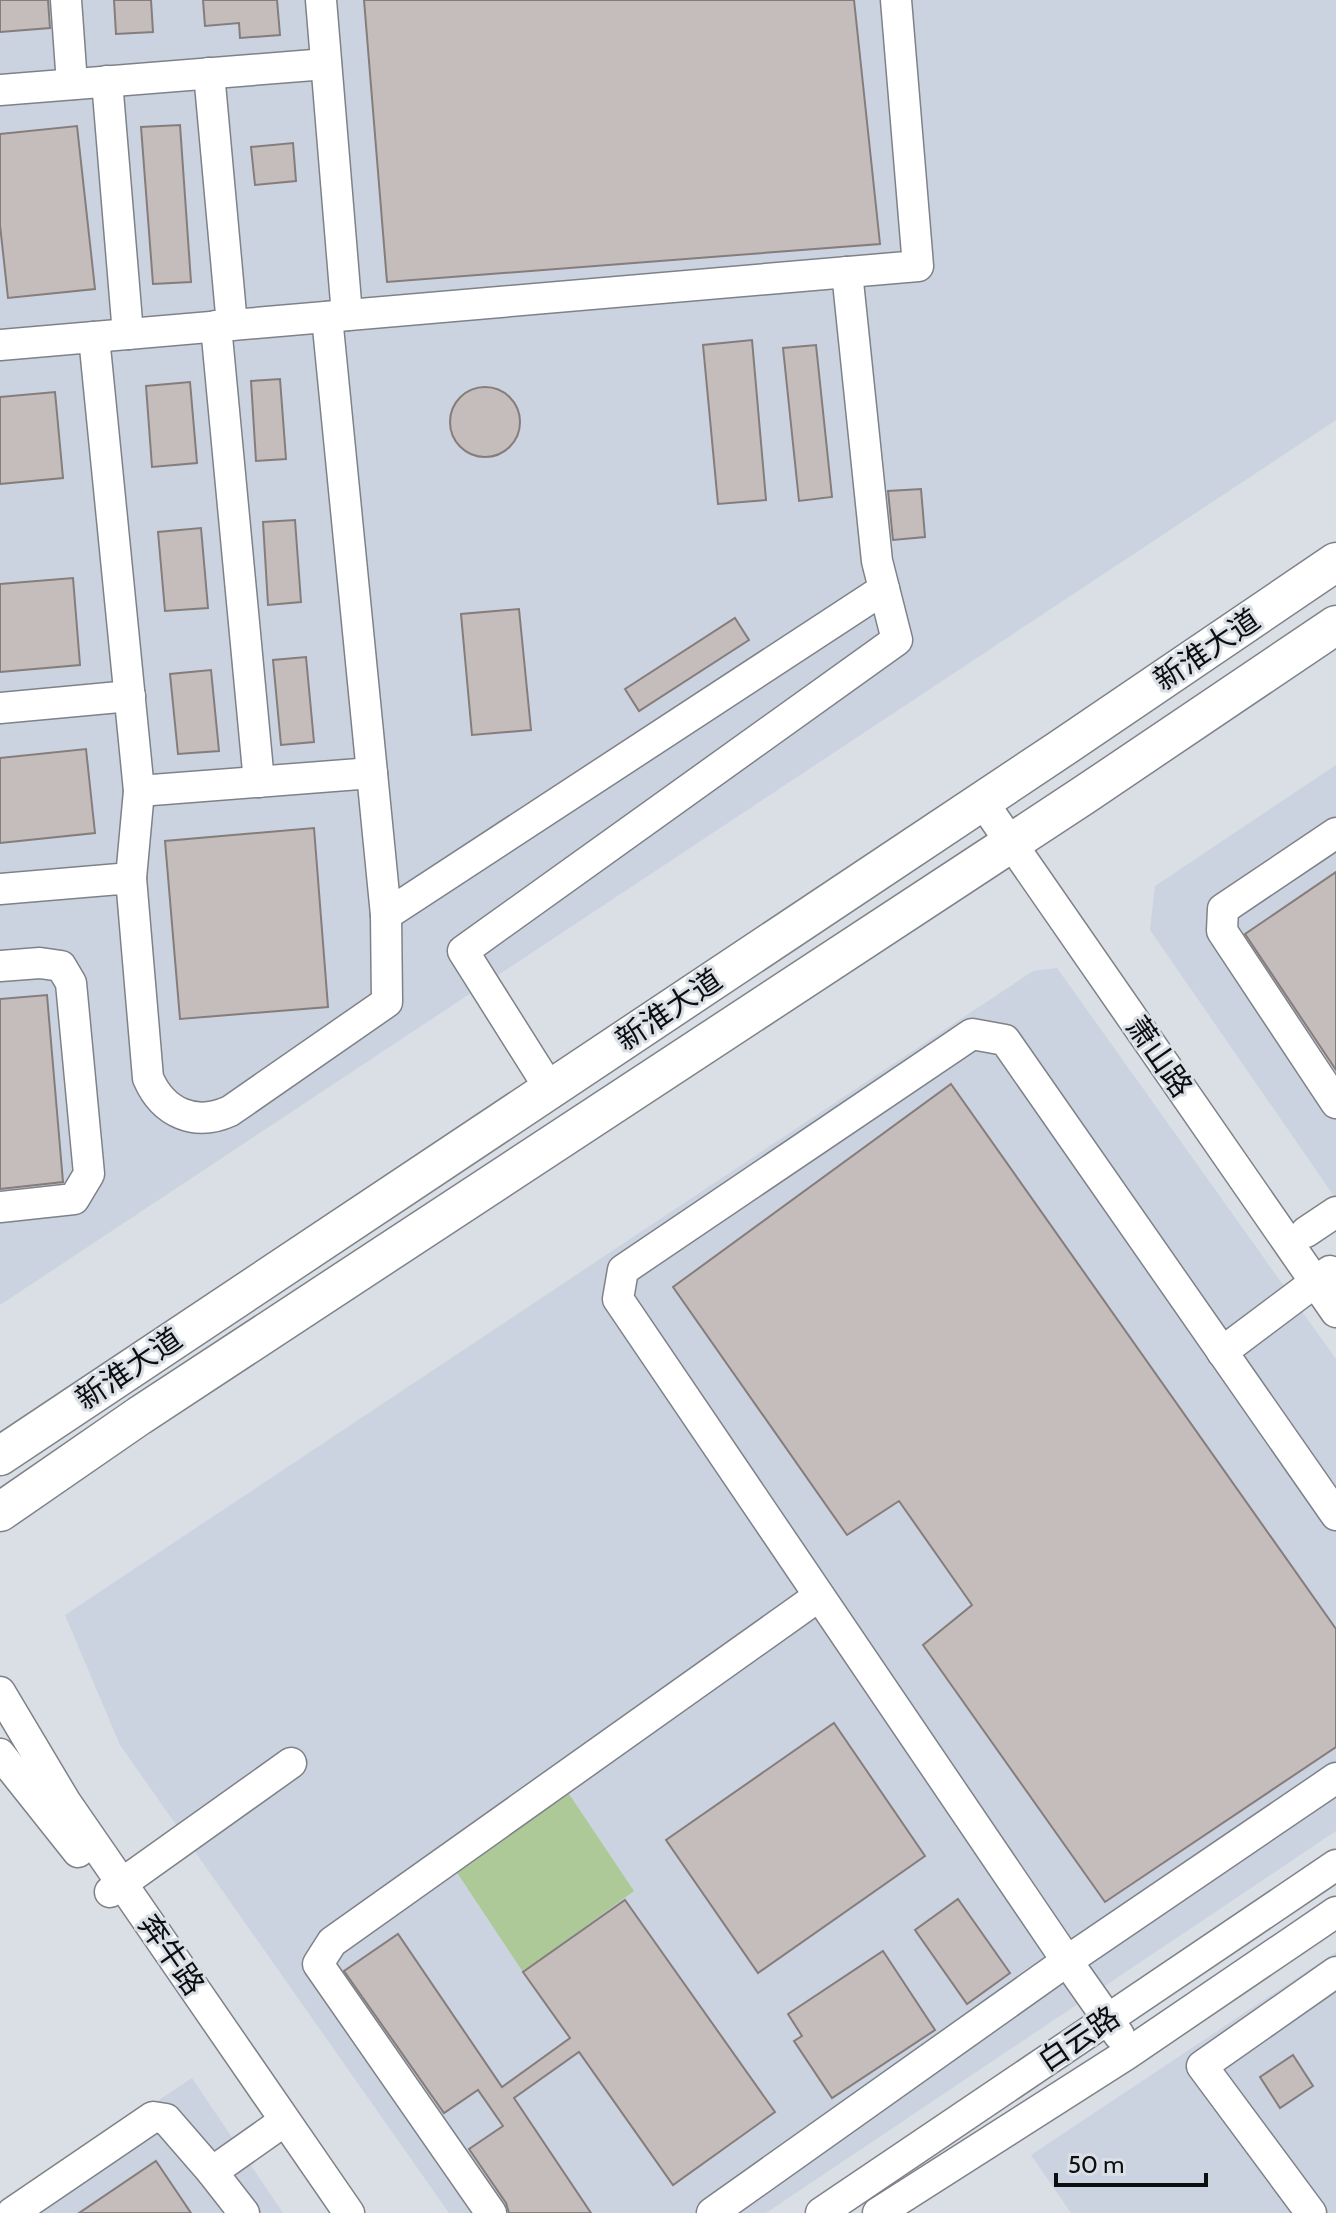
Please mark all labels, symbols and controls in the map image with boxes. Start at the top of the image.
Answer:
street label: 新淮大道 [1147,601,1267,698]
street label: 新淮大道 [609,961,729,1058]
street label: 萧山路 [1118,1009,1200,1104]
street label: 新淮大道 [69,1320,189,1417]
street label: 奔牛路 [130,1907,212,2002]
street label: 白云路 [1031,1998,1126,2079]
scale bar [1056,2137,1206,2187]
text: 50 m [1068,2150,1124,2179]

